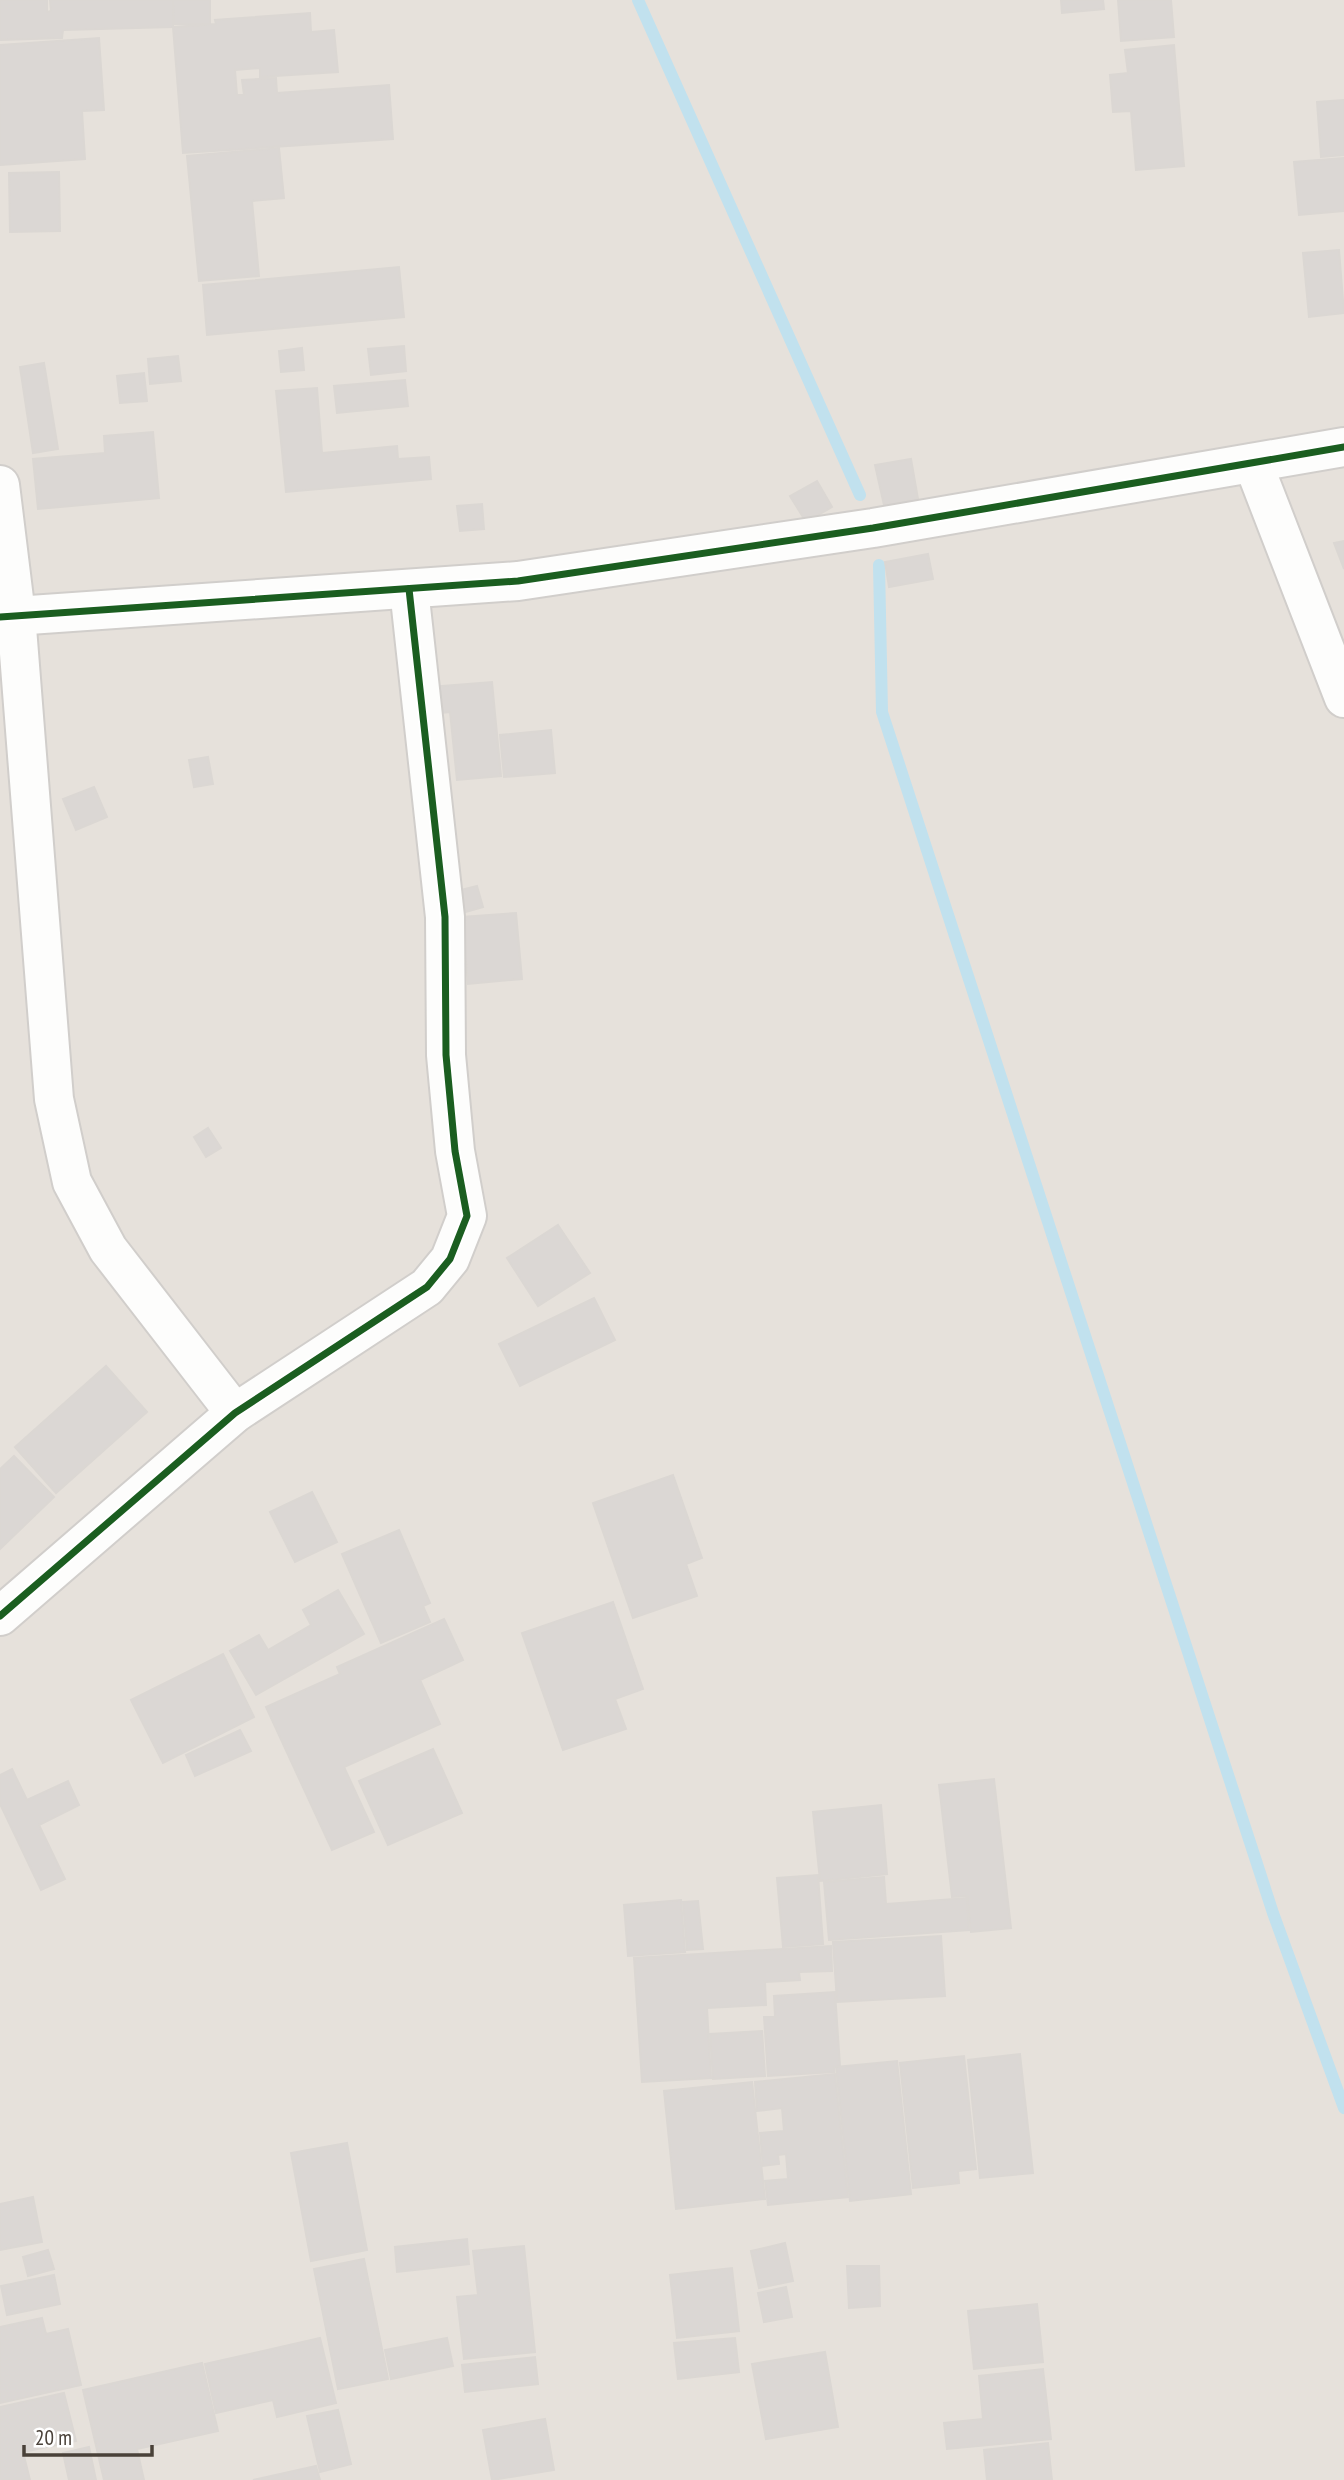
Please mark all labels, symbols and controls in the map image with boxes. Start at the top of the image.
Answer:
scale bar [24,2414,152,2458]
text: 20 m [35,2424,72,2451]

